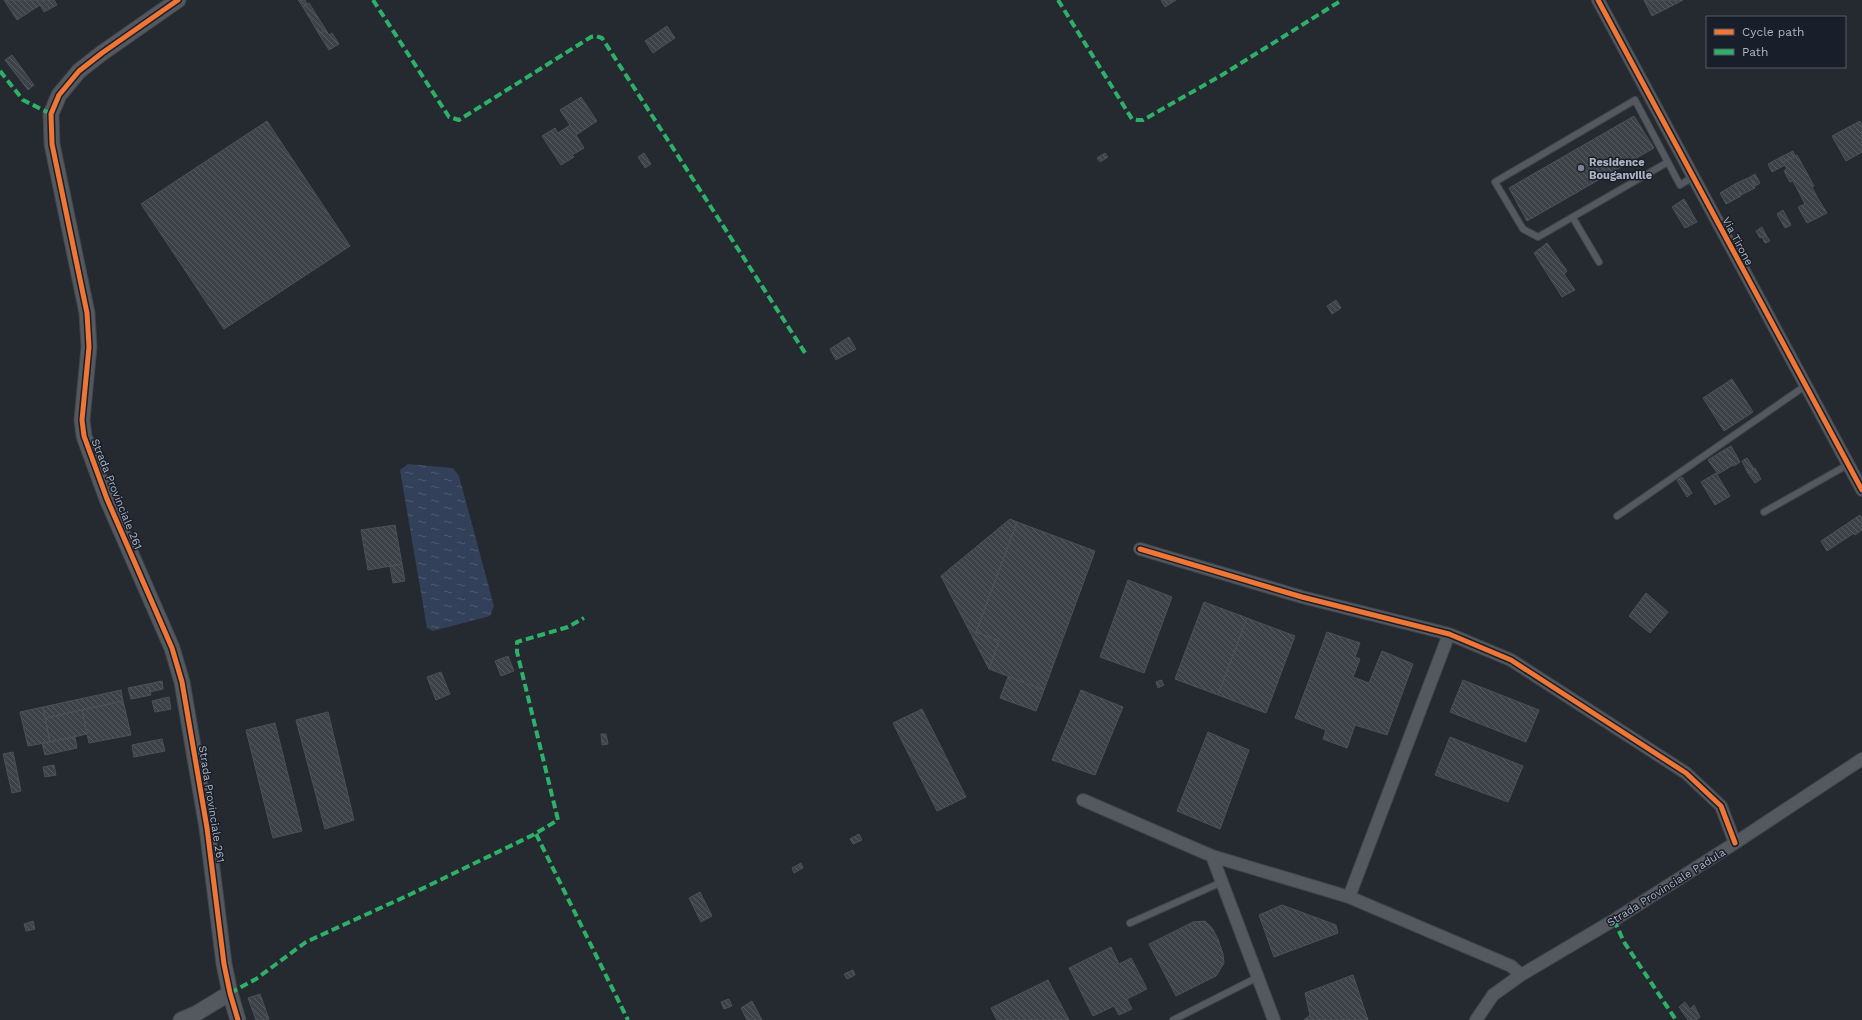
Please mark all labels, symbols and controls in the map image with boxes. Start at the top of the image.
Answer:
legend [1706,16,1846,68]
text: Cycle path [1742,25,1804,39]
text: Path [1742,45,1768,59]
place label: Residence Bouganville [1589,156,1652,182]
marker: Residence Bouganville [1576,163,1586,173]
street label: Via Tirone [1719,215,1756,268]
street label: Strada Provinciale 261 [88,437,145,551]
street label: Strada Provinciale 261 [196,745,227,863]
street label: Strada Provinciale Padula [1605,846,1728,929]

